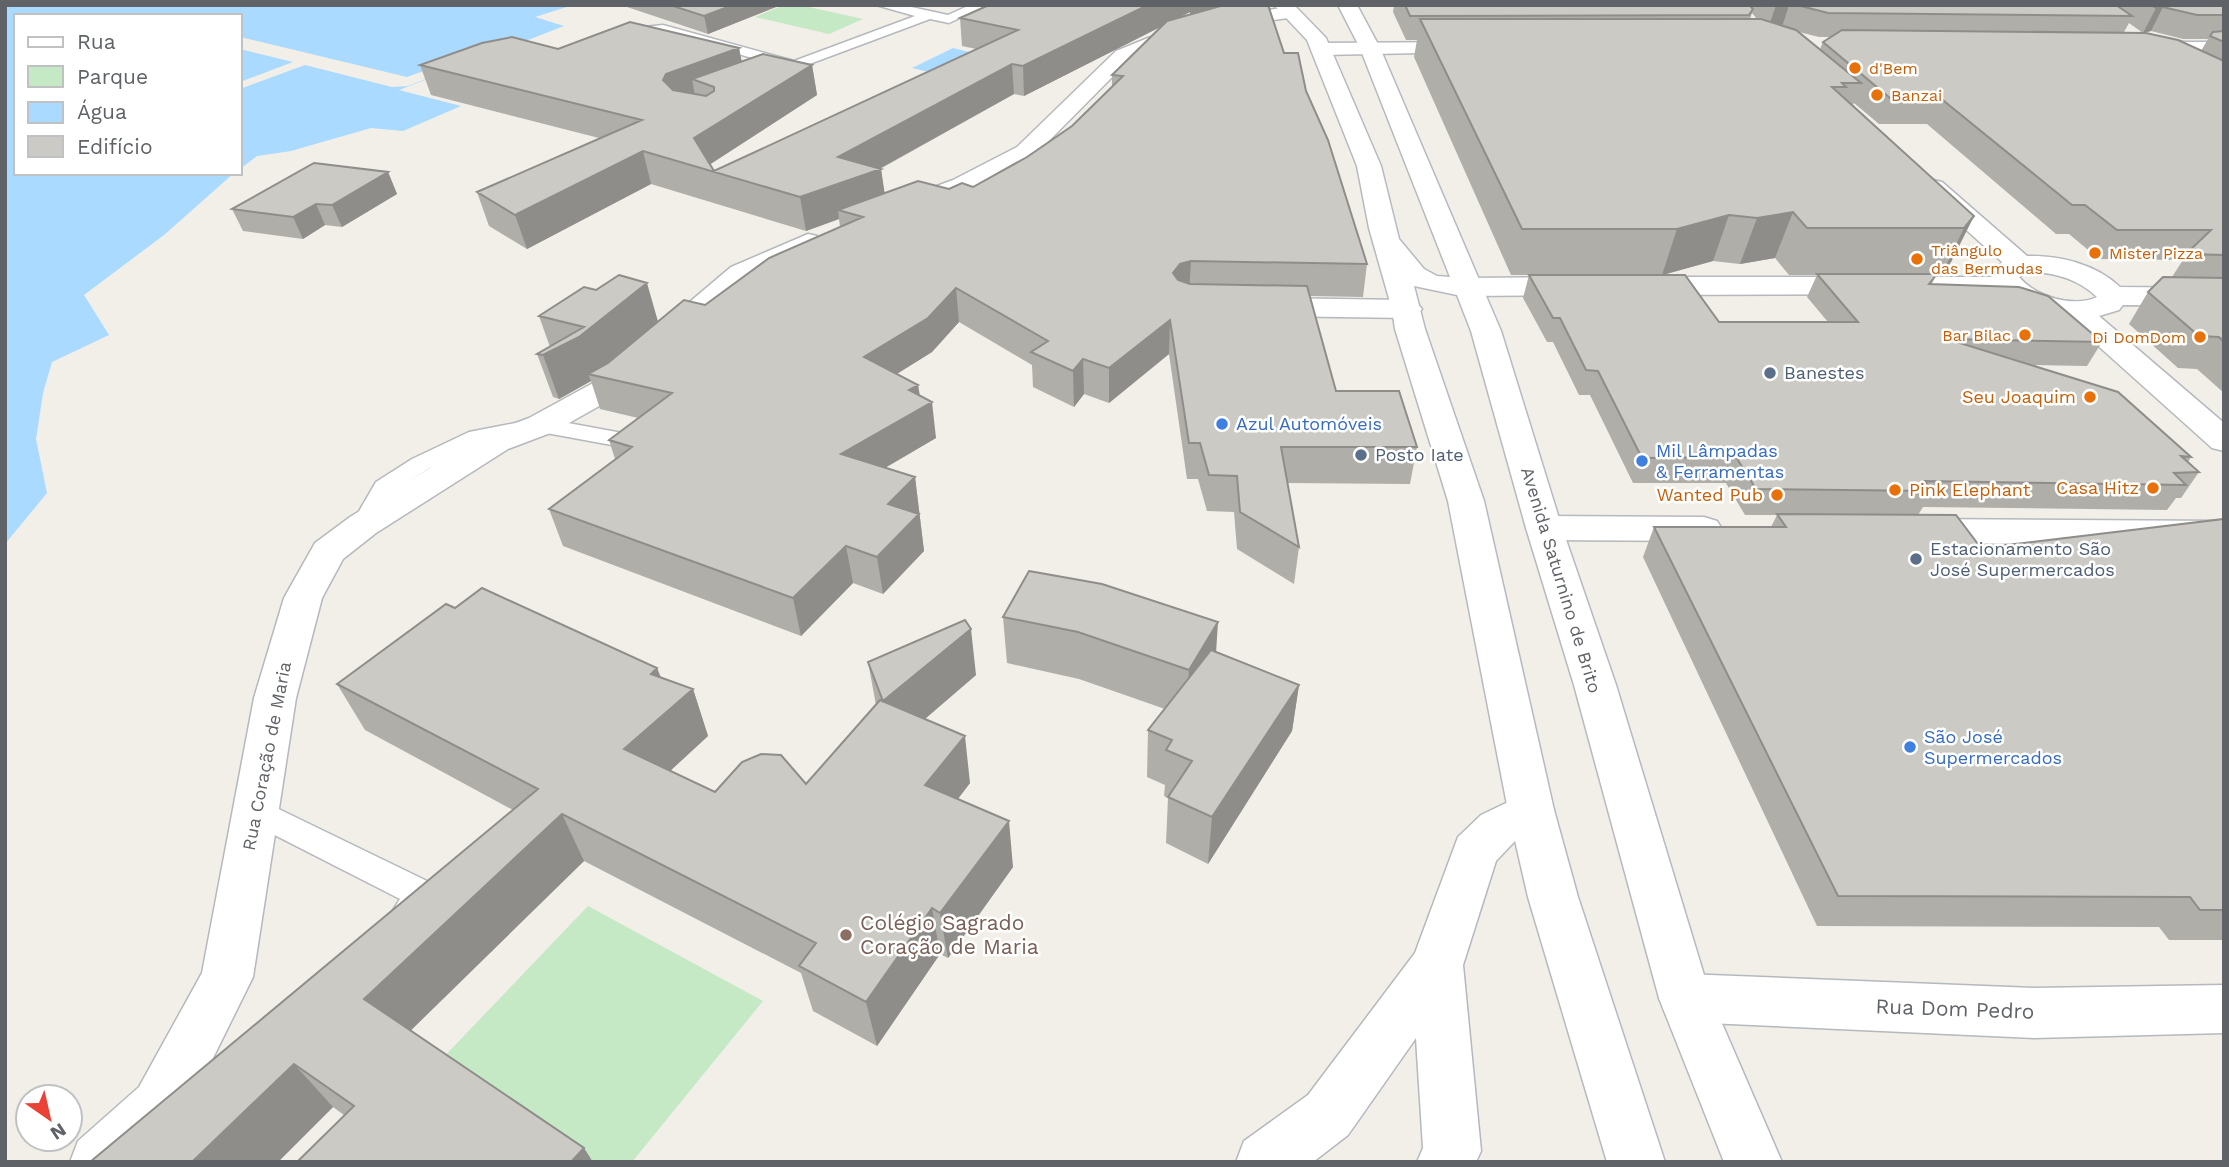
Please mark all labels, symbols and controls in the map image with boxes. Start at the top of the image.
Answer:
legend [14,14,242,175]
text: Rua [77,29,116,54]
place label: d'Bem [1869,59,1918,78]
marker: d'Bem [1847,60,1863,76]
text: Parque [77,64,148,89]
place label: Banzai [1891,86,1942,105]
marker: Banzai [1869,87,1885,103]
text: Água [77,99,127,124]
text: Edifício [77,134,153,159]
place label: Triângulo das Bermudas [1931,241,2043,278]
place label: Mister Pizza [2109,244,2203,263]
marker: Mister Pizza [2087,245,2103,261]
marker: Triângulo das Bermudas [1909,251,1925,267]
place label: Bar Bilac [1942,326,2011,345]
marker: Bar Bilac [2017,327,2033,343]
place label: Di DomDom [2092,328,2186,347]
marker: Di DomDom [2192,329,2208,345]
place label: Banestes [1784,362,1864,383]
marker: Banestes [1762,365,1778,381]
place label: Seu Joaquim [1962,386,2076,407]
marker: Seu Joaquim [2082,389,2098,405]
place label: Azul Automóveis [1236,413,1382,434]
marker: Azul Automóveis [1214,416,1230,432]
place label: Mil Lâmpadas & Ferramentas [1656,440,1784,482]
place label: Posto Iate [1375,444,1464,465]
marker: Posto Iate [1353,447,1369,463]
marker: Mil Lâmpadas & Ferramentas [1634,453,1650,469]
street label: Avenida Saturnino de Brito [1517,464,1606,695]
place label: Casa Hitz [2056,477,2139,498]
place label: Pink Elephant [1909,479,2031,500]
marker: Casa Hitz [2145,480,2161,496]
marker: Pink Elephant [1887,482,1903,498]
place label: Wanted Pub [1656,484,1763,505]
marker: Wanted Pub [1769,487,1785,503]
place label: Estacionamento São José Supermercados [1930,538,2115,580]
marker: Estacionamento São José Supermercados [1908,551,1924,567]
street label: Rua Coração de Maria [238,660,295,852]
place label: São José Supermercados [1924,726,2062,768]
marker: São José Supermercados [1902,739,1918,755]
place label: Colégio Sagrado Coração de Maria [860,910,1039,959]
marker: Colégio Sagrado Coração de Maria [838,927,854,943]
street label: Rua Dom Pedro [1875,993,2035,1024]
north arrow [14,1083,84,1153]
text: N [46,1118,70,1145]

